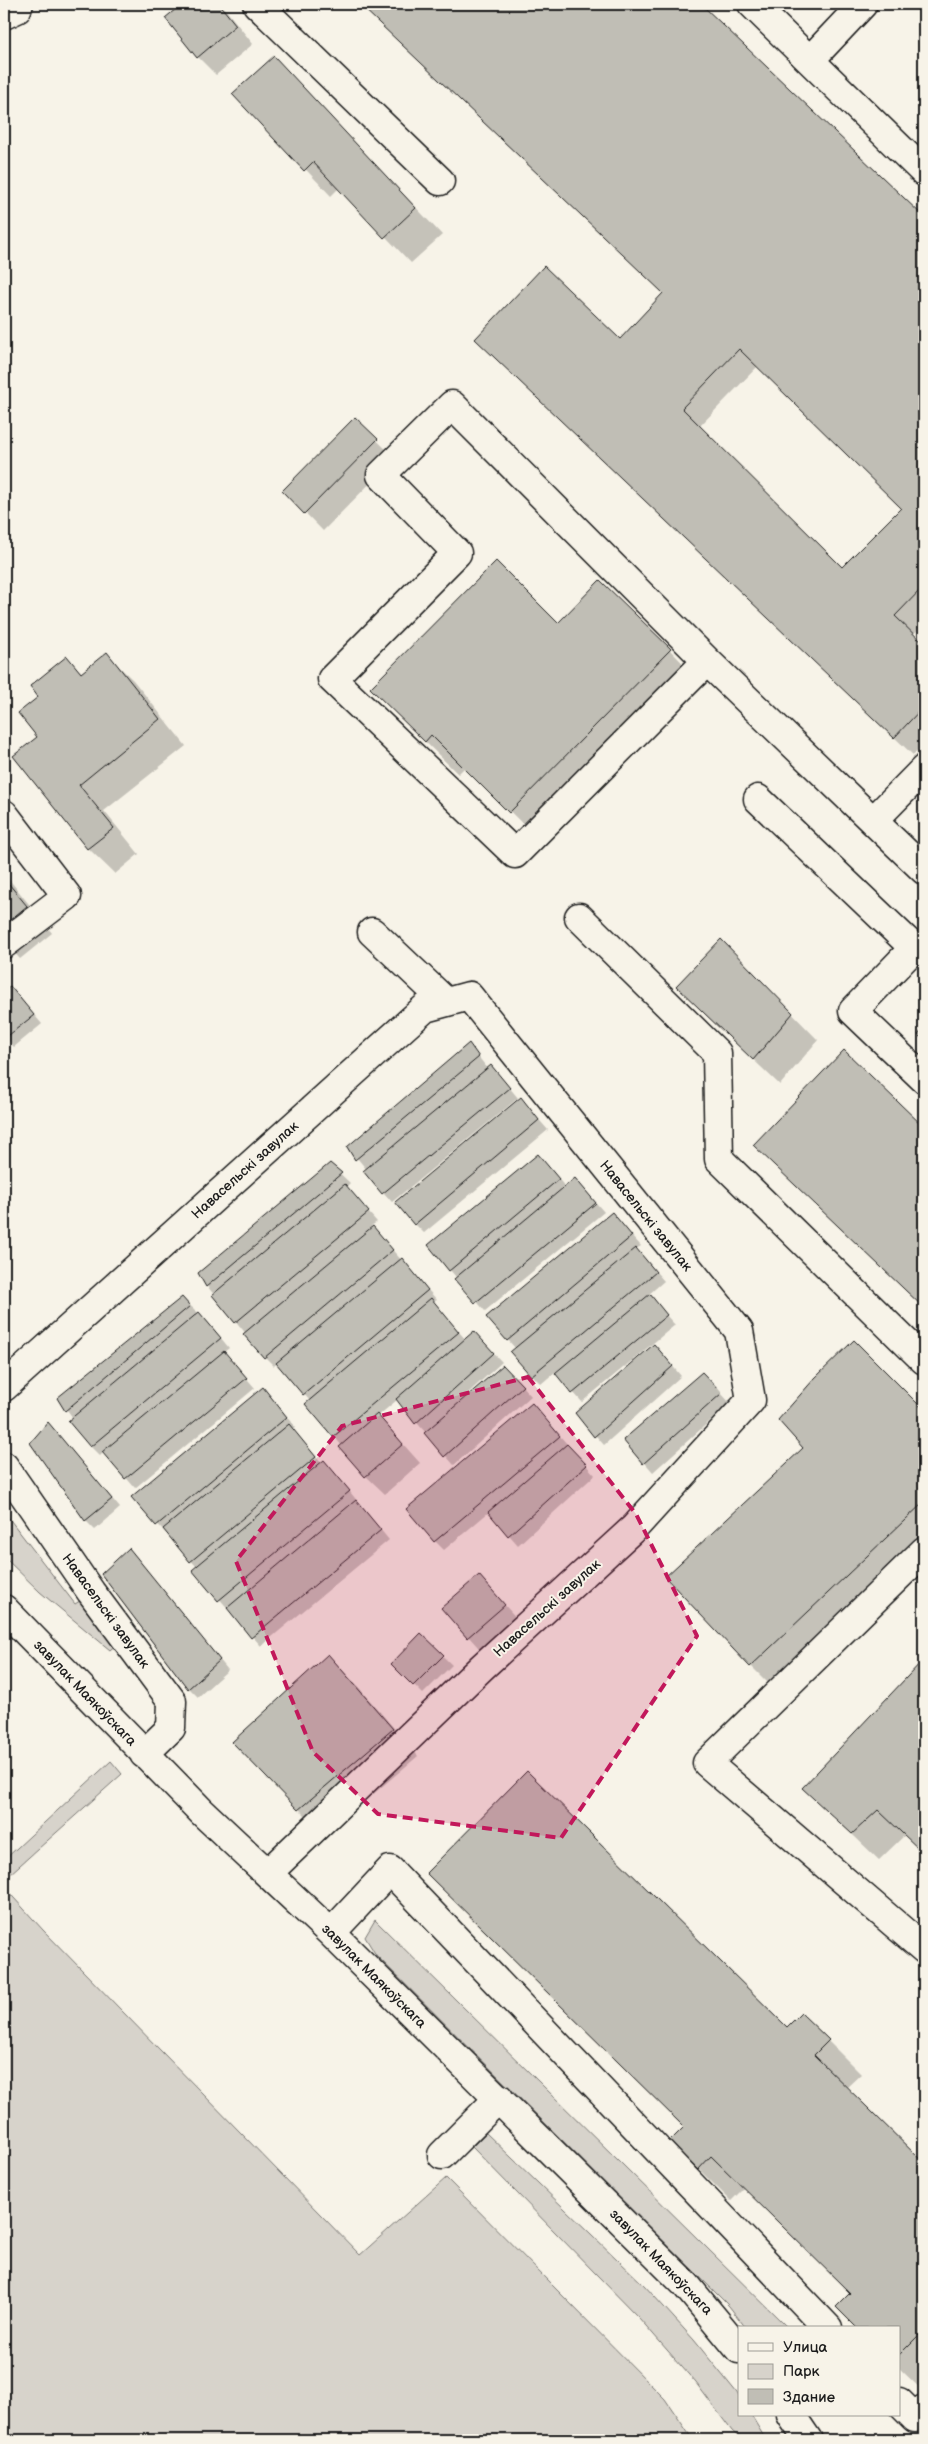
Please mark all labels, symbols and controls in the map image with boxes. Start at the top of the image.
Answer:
street label: Навасельскі завулак [188,1117,302,1222]
street label: Навасельскі завулак [596,1157,696,1275]
street label: Навасельскі завулак [59,1550,154,1672]
street label: Навасельскі завулак [490,1555,604,1660]
street label: завулак Маякоўскага [30,1636,140,1750]
street label: завулак Маякоўскага [318,1920,430,2032]
street label: завулак Маякоўскага [606,2205,716,2319]
legend [738,2326,900,2416]
text: Улица [783,2338,828,2357]
text: Парк [783,2362,820,2381]
text: Здание [783,2388,835,2407]

